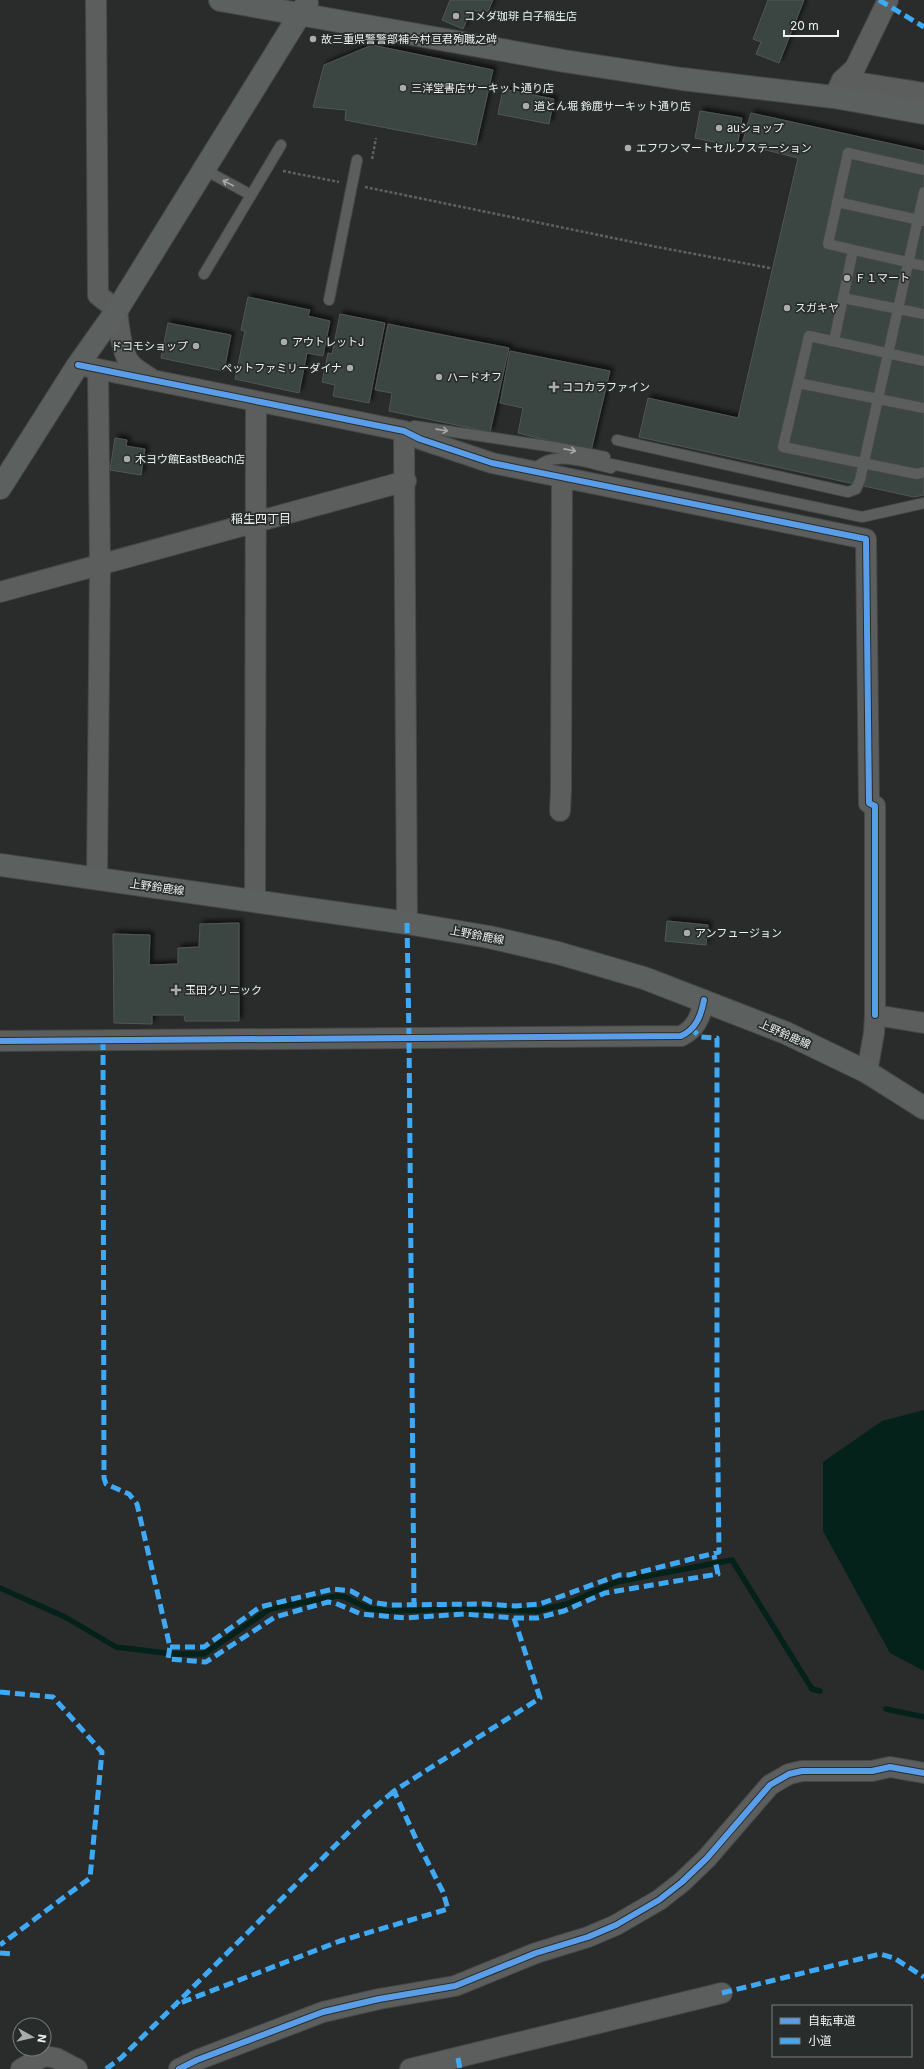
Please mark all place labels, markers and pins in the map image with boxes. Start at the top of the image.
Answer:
place label: コメダ珈琲 白子稲生店 [464,9,577,23]
marker: コメダ珈琲 白子稲生店 [451,11,461,21]
place label: 故三重県警警部補今村亘君殉職之碑 [321,32,497,46]
marker: 故三重県警警部補今村亘君殉職之碑 [308,34,318,44]
place label: 三洋堂書店サーキット通り店 [411,81,554,95]
marker: 三洋堂書店サーキット通り店 [398,83,408,93]
place label: 道とん堀 鈴鹿サーキット通り店 [534,99,691,113]
marker: 道とん堀 鈴鹿サーキット通り店 [521,101,531,111]
place label: auショップ [727,121,784,135]
marker: auショップ [714,123,724,133]
place label: エフワンマートセルフステーション [636,141,812,155]
marker: エフワンマートセルフステーション [623,143,633,153]
place label: Ｆ１マート [855,271,910,285]
marker: Ｆ１マート [842,273,852,283]
place label: スガキヤ [795,301,839,315]
marker: スガキヤ [782,303,792,313]
place label: アウトレットJ [292,335,364,349]
marker: アウトレットJ [279,337,289,347]
place label: ドコモショップ [111,339,188,353]
marker: ドコモショップ [191,341,201,351]
place label: ペットファミリーダイナ [221,361,342,375]
marker: ペットファミリーダイナ [345,363,355,373]
place label: ハードオフ [447,370,502,384]
marker: ハードオフ [434,372,444,382]
place label: ココカラファイン [562,380,650,394]
marker: ココカラファイン [549,382,559,392]
place label: 木ヨウ館EastBeach店 [135,452,245,466]
marker: 木ヨウ館EastBeach店 [122,454,132,464]
place label: アンフュージョン [695,926,782,940]
marker: アンフュージョン [682,928,692,938]
place label: 玉田クリニック [185,983,262,997]
marker: 玉田クリニック [170,984,182,996]

